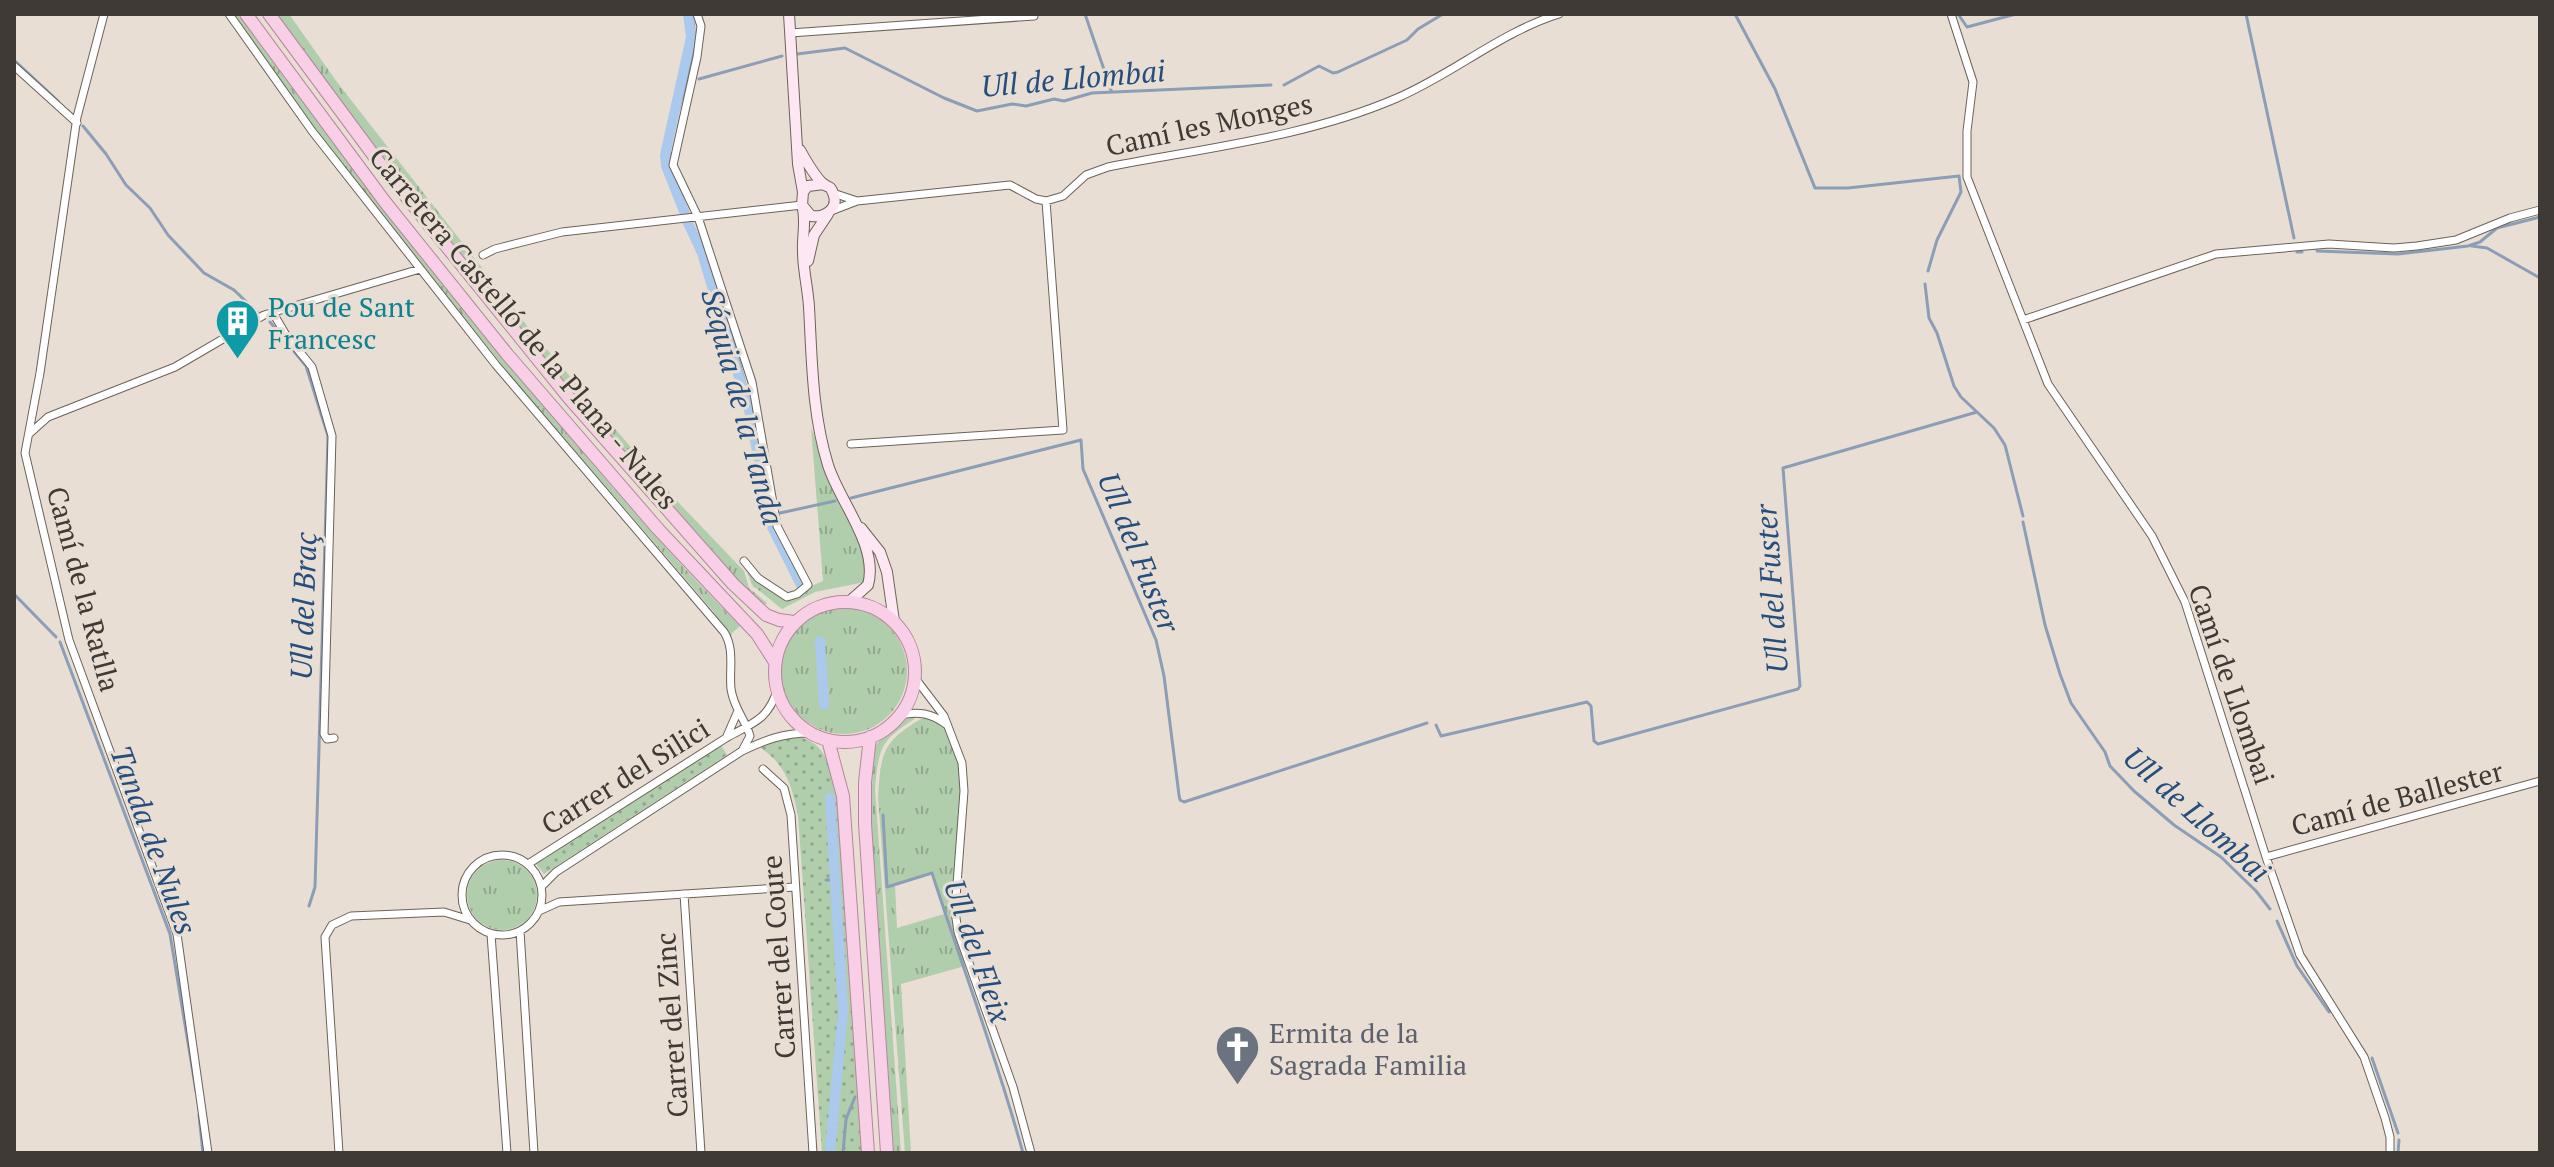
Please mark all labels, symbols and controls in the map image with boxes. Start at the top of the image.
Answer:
water label: Ull de Llombai [979,50,1167,106]
street label: Camí les Monges [1102,84,1316,164]
street label: Carretera Castelló de la Plana - Nules [361,139,687,517]
water label: Séquia de la Tanda [692,284,794,530]
place label: Pou de Sant Francesc [268,288,415,357]
building icon: Pou de Sant Francesc [213,298,261,361]
water label: Ull del Fuster [1089,466,1190,639]
street label: Camí de la Ratlla [39,482,129,696]
water label: Ull del Fuster [1745,502,1797,675]
water label: Ull del Braç [280,531,326,681]
street label: Camí de Llombai [2180,579,2284,789]
street label: Carrer del Silici [534,709,716,843]
water label: Ull de Llombai [2115,737,2280,891]
water label: Tanda de Nules [101,740,207,940]
street label: Camí de Ballester [2287,752,2507,844]
street label: Carrer del Coure [752,854,804,1060]
water label: Ull del Fleix [935,874,1022,1029]
street label: Carrer del Zinc [646,931,696,1119]
place label: Ermita de la Sagrada Familia [1269,1014,1467,1083]
church icon: Ermita de la Sagrada Familia [1214,1024,1262,1087]

